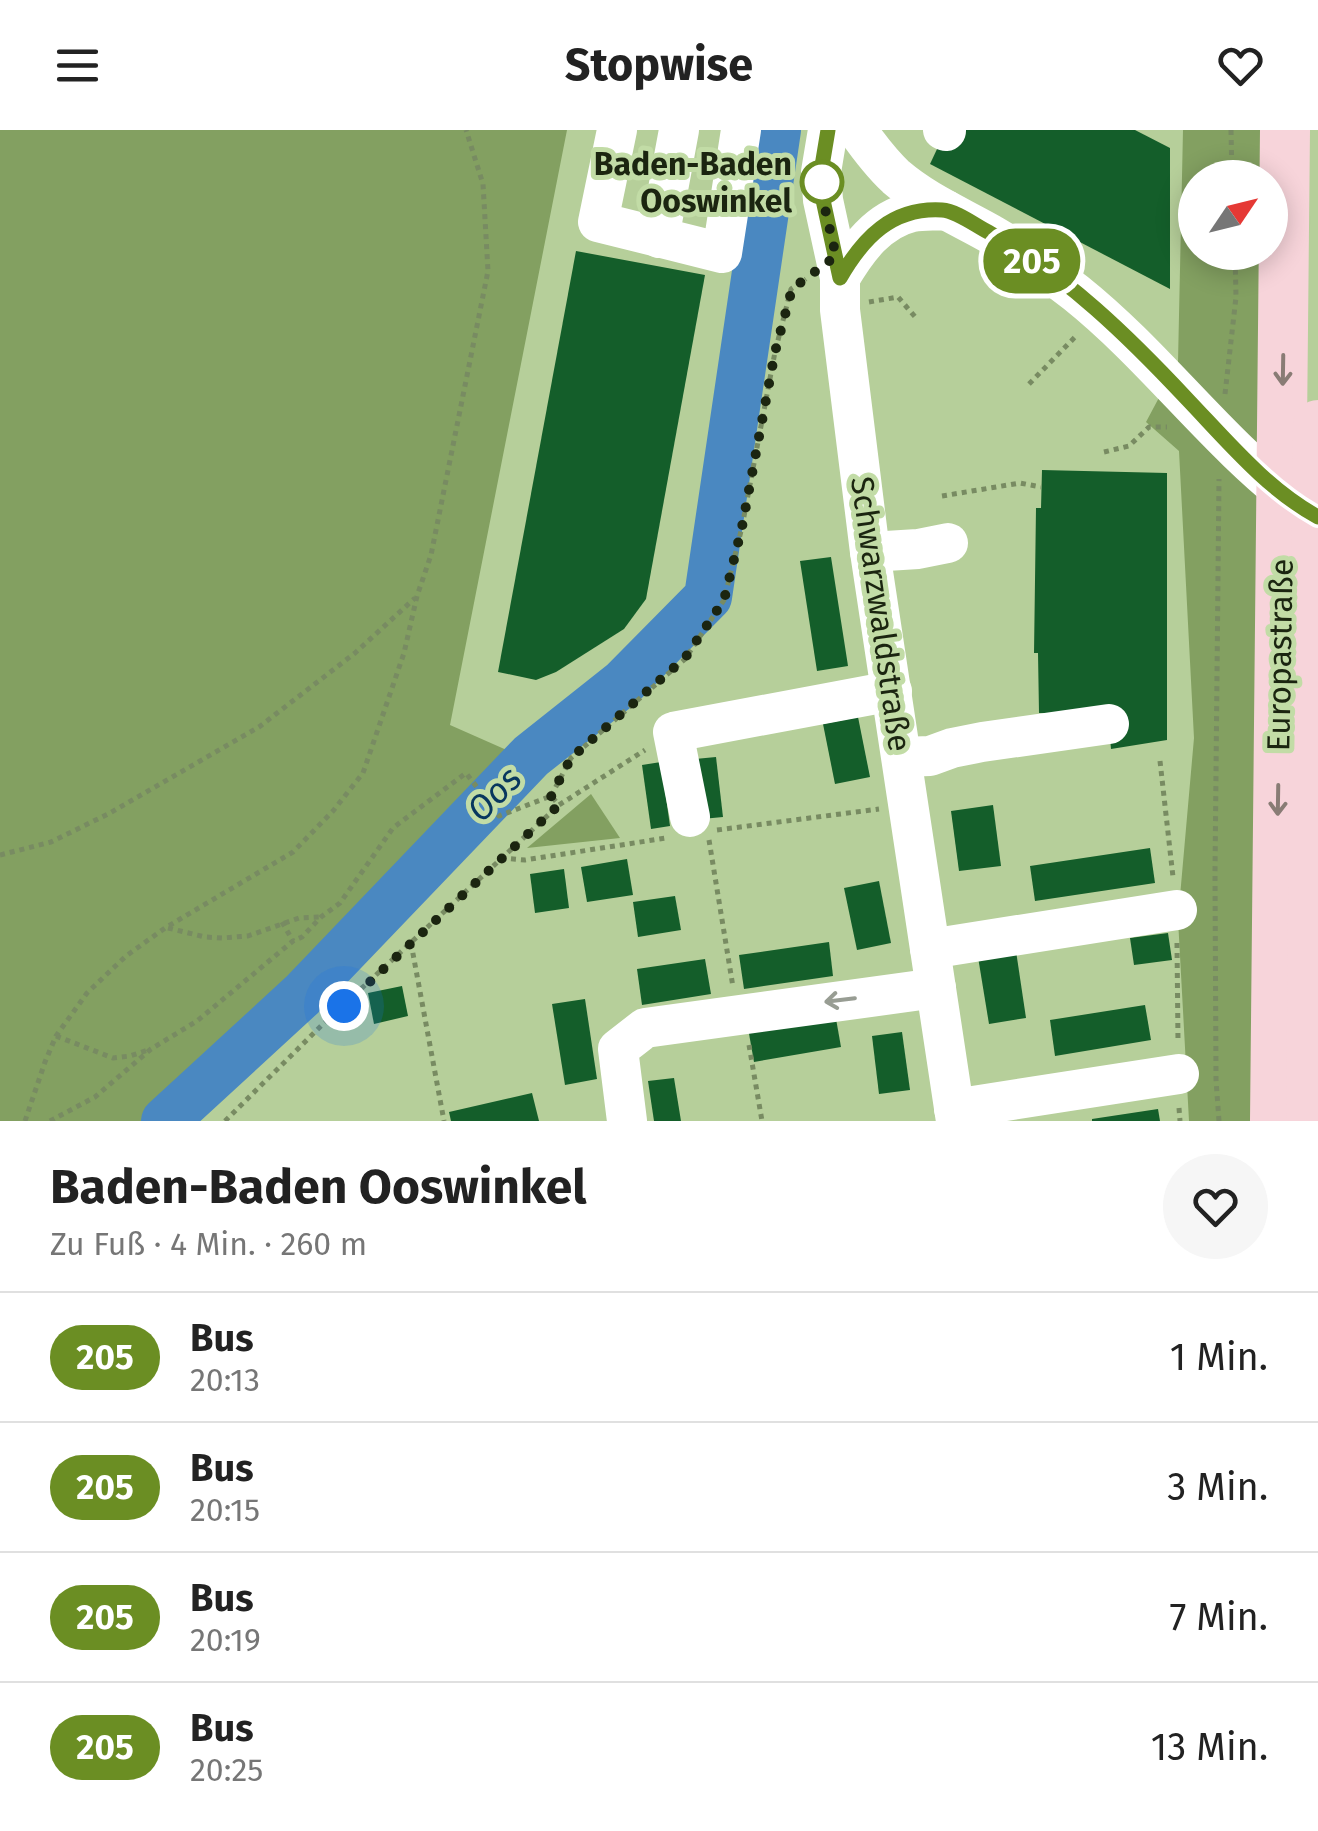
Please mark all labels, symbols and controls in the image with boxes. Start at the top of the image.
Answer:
icon: menu [50,38,105,93]
text: Stopwise [565,38,753,92]
icon: heart [1213,38,1268,93]
place label: Baden-Baden Ooswinkel [594,145,792,220]
north arrow [1178,160,1288,270]
map controls [1178,160,1288,270]
marker: Baden-Baden Ooswinkel [801,161,843,203]
line badge: 205 [974,228,1090,294]
text: 205 [1003,240,1061,282]
one-way arrow [1274,352,1292,385]
street label: Schwarzwaldstraße [843,474,919,754]
street label: Europastraße [1259,558,1301,752]
water label: Oos [458,758,530,830]
one-way arrow [1268,782,1288,815]
your location [319,981,369,1031]
one-way arrow [824,992,856,1010]
button: heart [1163,1154,1268,1259]
text: Baden-Baden Ooswinkel [50,1158,587,1216]
text: Zu Fuß · 4 Min. · 260 m [50,1225,367,1263]
text: Bus [190,1315,254,1361]
text: 1 Min. [1170,1334,1268,1380]
text: 205 [76,1336,134,1378]
text: 20:13 [190,1361,260,1399]
text: Bus [190,1445,254,1491]
text: 3 Min. [1167,1464,1268,1510]
text: 205 [76,1466,134,1508]
text: 20:15 [190,1491,260,1529]
text: Bus [190,1575,254,1621]
text: 7 Min. [1169,1594,1268,1640]
text: 205 [76,1596,134,1638]
text: 20:19 [190,1621,261,1659]
text: Bus [190,1705,254,1751]
text: 13 Min. [1151,1724,1268,1770]
text: 205 [76,1726,134,1768]
text: 20:25 [190,1751,263,1789]

